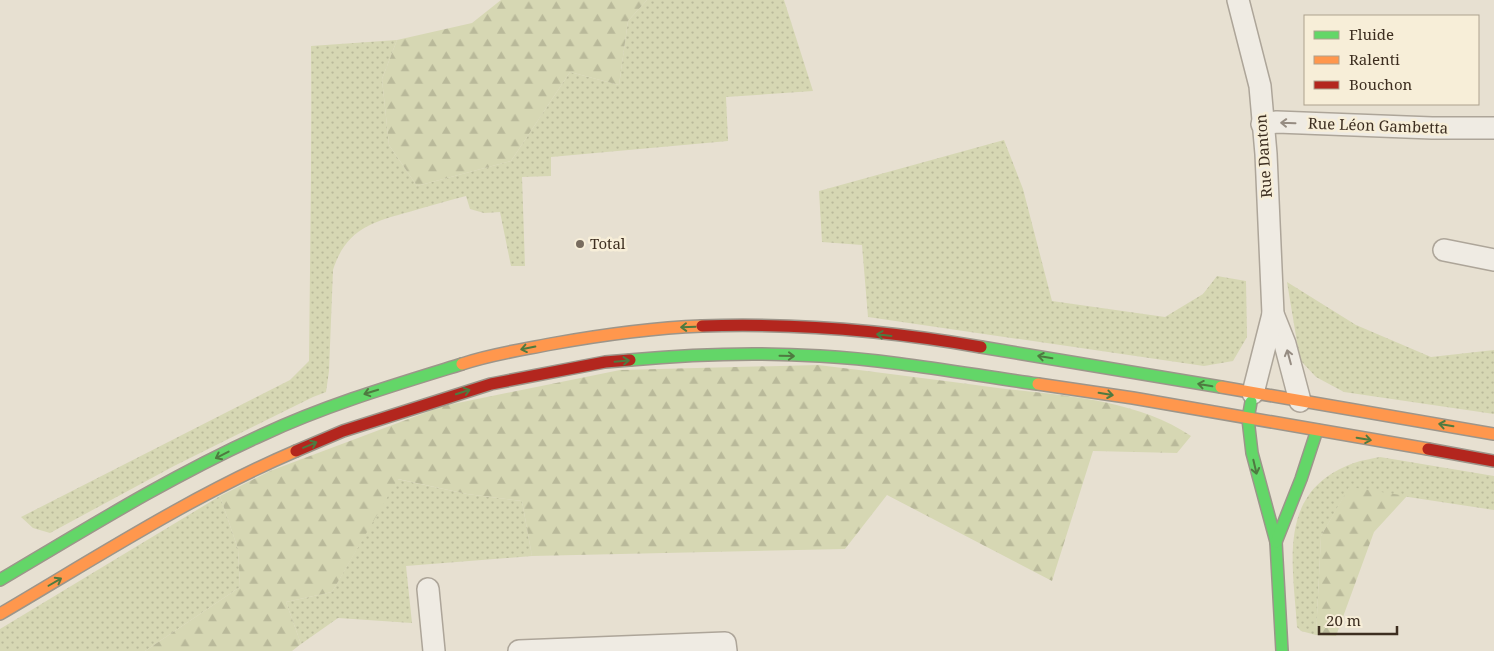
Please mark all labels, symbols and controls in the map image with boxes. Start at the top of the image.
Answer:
legend [1304,15,1479,105]
text: Fluide [1349,24,1394,44]
text: Ralenti [1349,49,1400,69]
text: Bouchon [1349,74,1413,94]
street label: Rue Danton [1250,113,1276,199]
street label: Rue Léon Gambetta [1307,113,1449,137]
one-way arrow [1280,118,1296,127]
place label: Total [590,233,626,253]
marker: Total [574,238,586,250]
one-way arrow [681,322,697,331]
one-way arrow [876,330,892,340]
one-way arrow [520,343,536,353]
one-way arrow [1283,350,1293,366]
one-way arrow [779,351,795,361]
one-way arrow [1037,352,1053,362]
one-way arrow [614,356,630,365]
one-way arrow [1197,379,1213,389]
one-way arrow [455,387,471,397]
one-way arrow [364,388,380,398]
one-way arrow [1098,389,1114,399]
one-way arrow [1438,420,1454,430]
one-way arrow [1356,434,1372,444]
one-way arrow [302,440,317,450]
one-way arrow [215,451,230,460]
one-way arrow [1251,459,1260,475]
one-way arrow [47,576,61,586]
scale bar [1319,604,1396,636]
text: 20 m [1326,610,1361,630]

